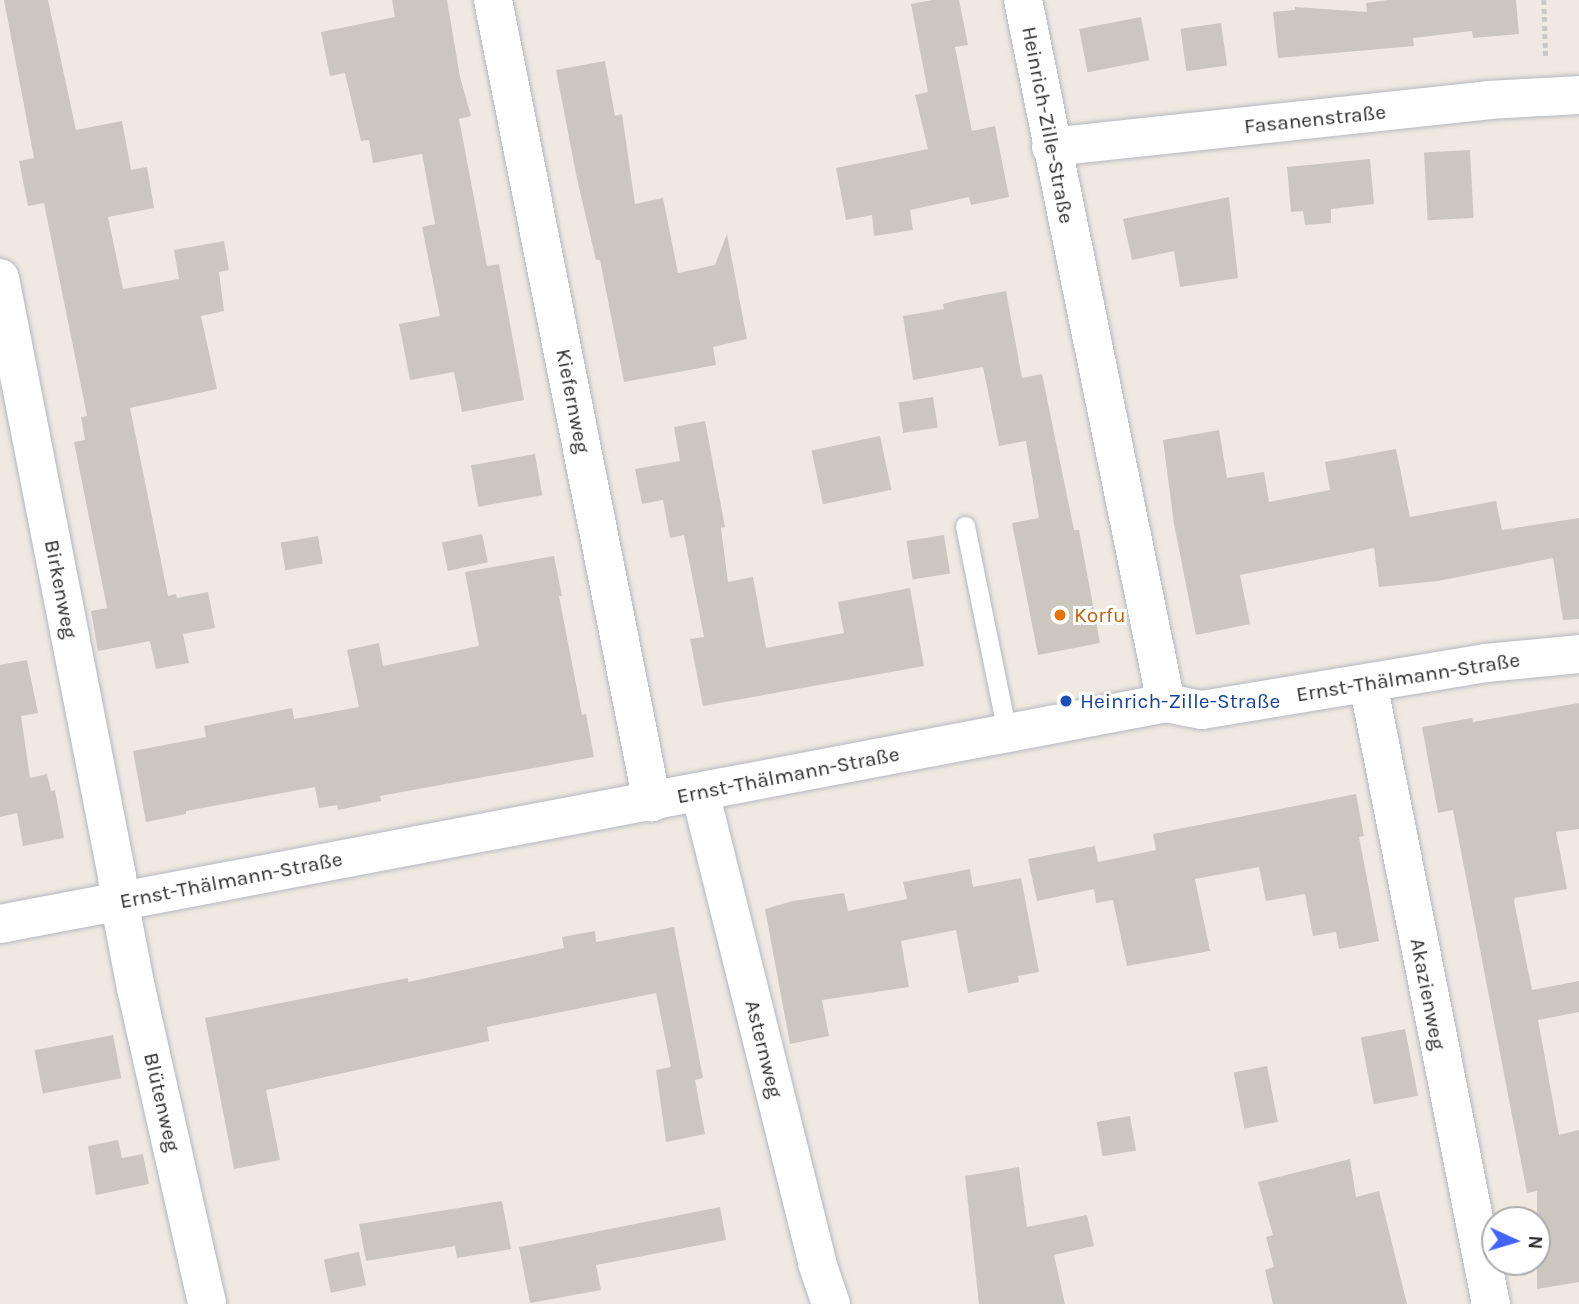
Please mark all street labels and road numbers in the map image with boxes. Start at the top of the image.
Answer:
street label: Heinrich-Zille-Straße [1017,24,1079,226]
street label: Fasanenstraße [1243,99,1387,139]
street label: Kiefernweg [551,347,595,455]
street label: Birkenweg [39,537,83,641]
street label: Ernst-Thälmann-Straße [1294,647,1522,707]
street label: Ernst-Thälmann-Straße [675,741,901,809]
street label: Ernst-Thälmann-Straße [118,846,344,914]
street label: Akazienweg [1405,936,1451,1052]
street label: Asternweg [740,997,788,1101]
street label: Blütenweg [138,1050,186,1154]

